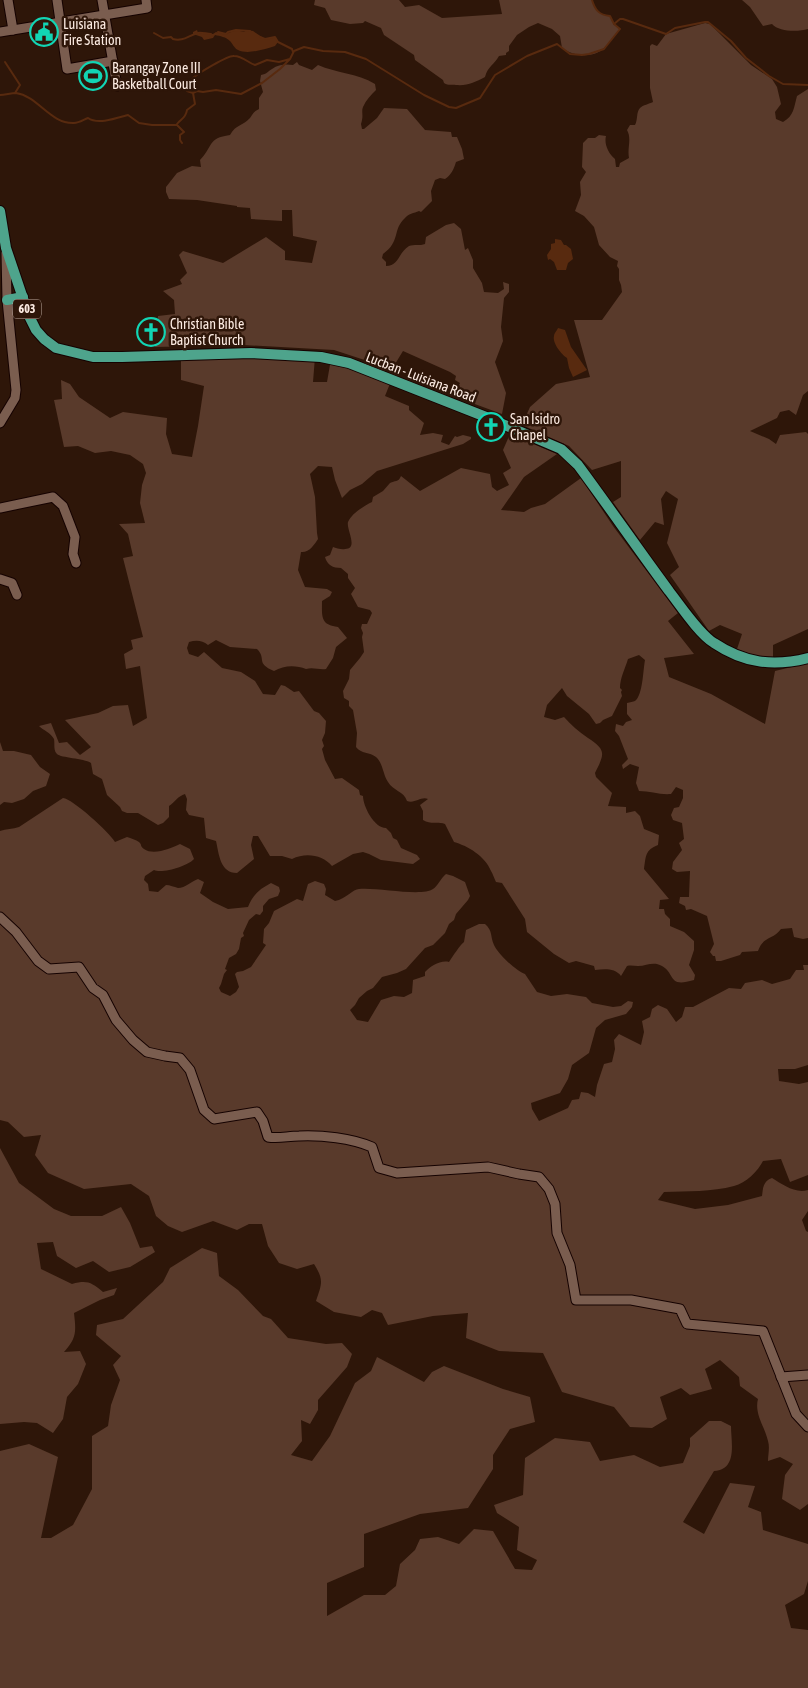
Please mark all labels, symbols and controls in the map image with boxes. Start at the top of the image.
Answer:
place label: Luisiana Fire Station [63,16,121,48]
public building icon: Luisiana Fire Station [29,17,59,47]
place label: Barangay Zone III Basketball Court [112,60,201,92]
sports icon: Barangay Zone III Basketball Court [78,61,108,91]
road number: 603 [13,300,41,318]
place label: Christian Bible Baptist Church [170,316,244,348]
church icon: Christian Bible Baptist Church [136,317,166,347]
street label: Lucban - Luisiana Road [364,349,478,405]
place label: San Isidro Chapel [510,411,560,443]
church icon: San Isidro Chapel [476,412,506,442]

